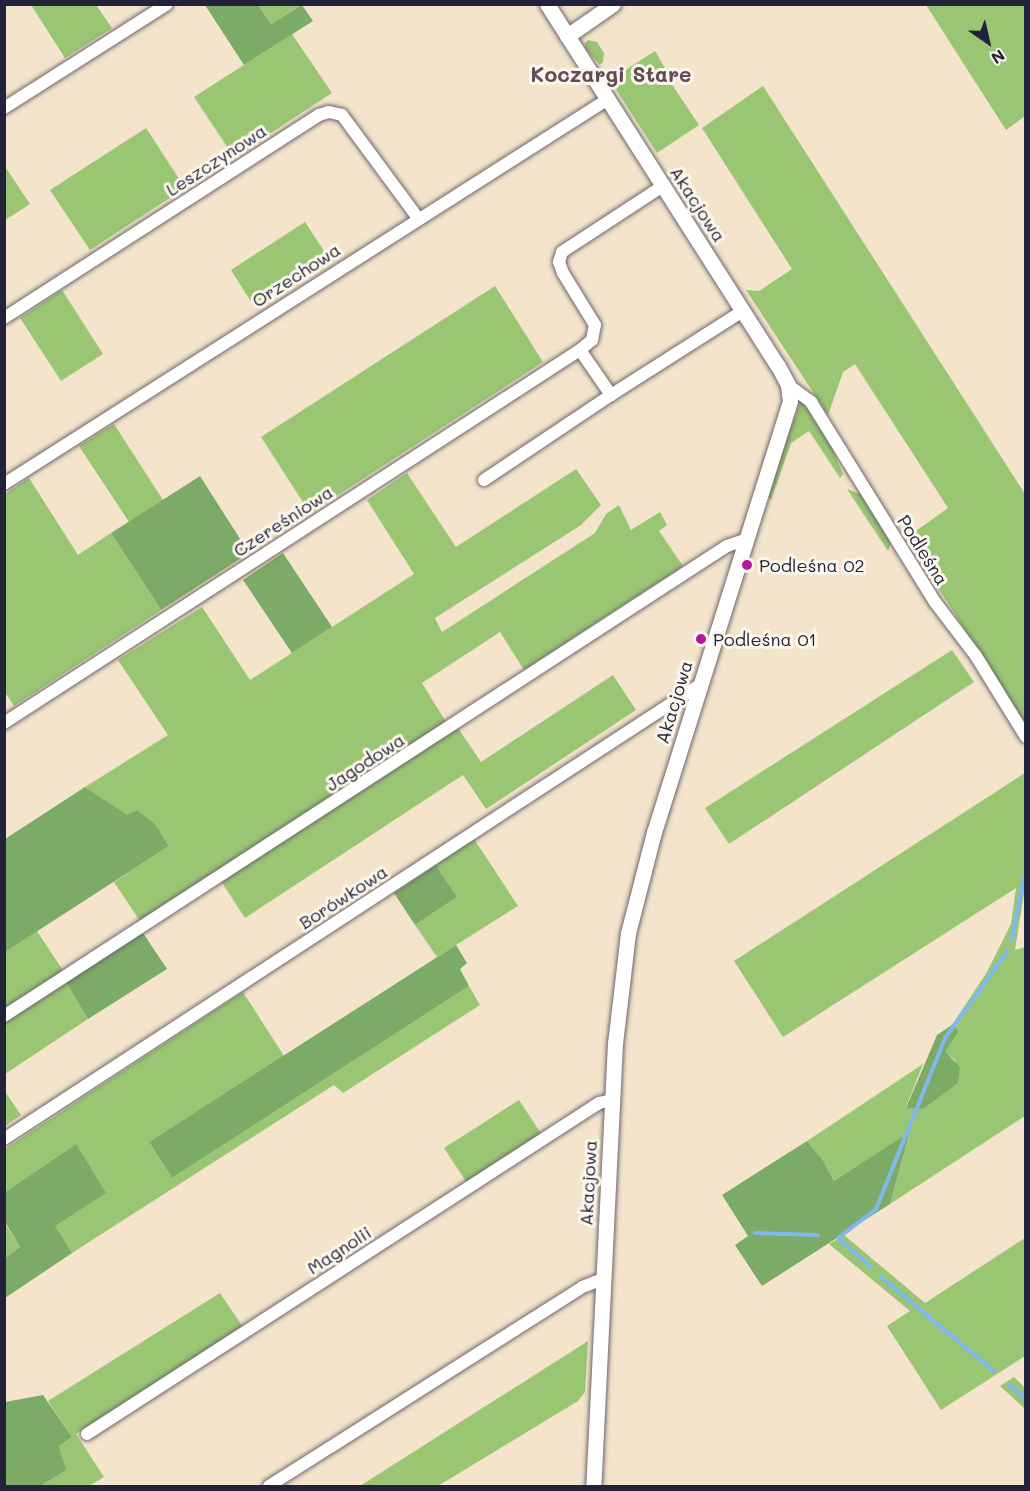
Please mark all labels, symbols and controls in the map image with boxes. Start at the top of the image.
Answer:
north arrow [958,12,1018,72]
text: N [987,45,1009,69]
district label: Koczargi Stare [531,61,691,87]
street label: Leszczynowa [162,120,270,200]
street label: Akacjowa [666,162,730,246]
street label: Orzechowa [248,238,344,312]
street label: Czereśniowa [229,481,337,561]
street label: Podleśna [893,511,953,589]
place label: Podleśna 02 [759,554,865,576]
marker: Podleśna 02 [740,558,754,572]
place label: Podleśna 01 [713,628,817,650]
marker: Podleśna 01 [694,632,708,646]
street label: Akacjowa [651,658,697,746]
street label: Jagodowa [322,729,408,795]
street label: Borówkowa [295,860,391,934]
street label: Akacjowa [575,1140,601,1226]
street label: Magnolii [303,1221,375,1279]

